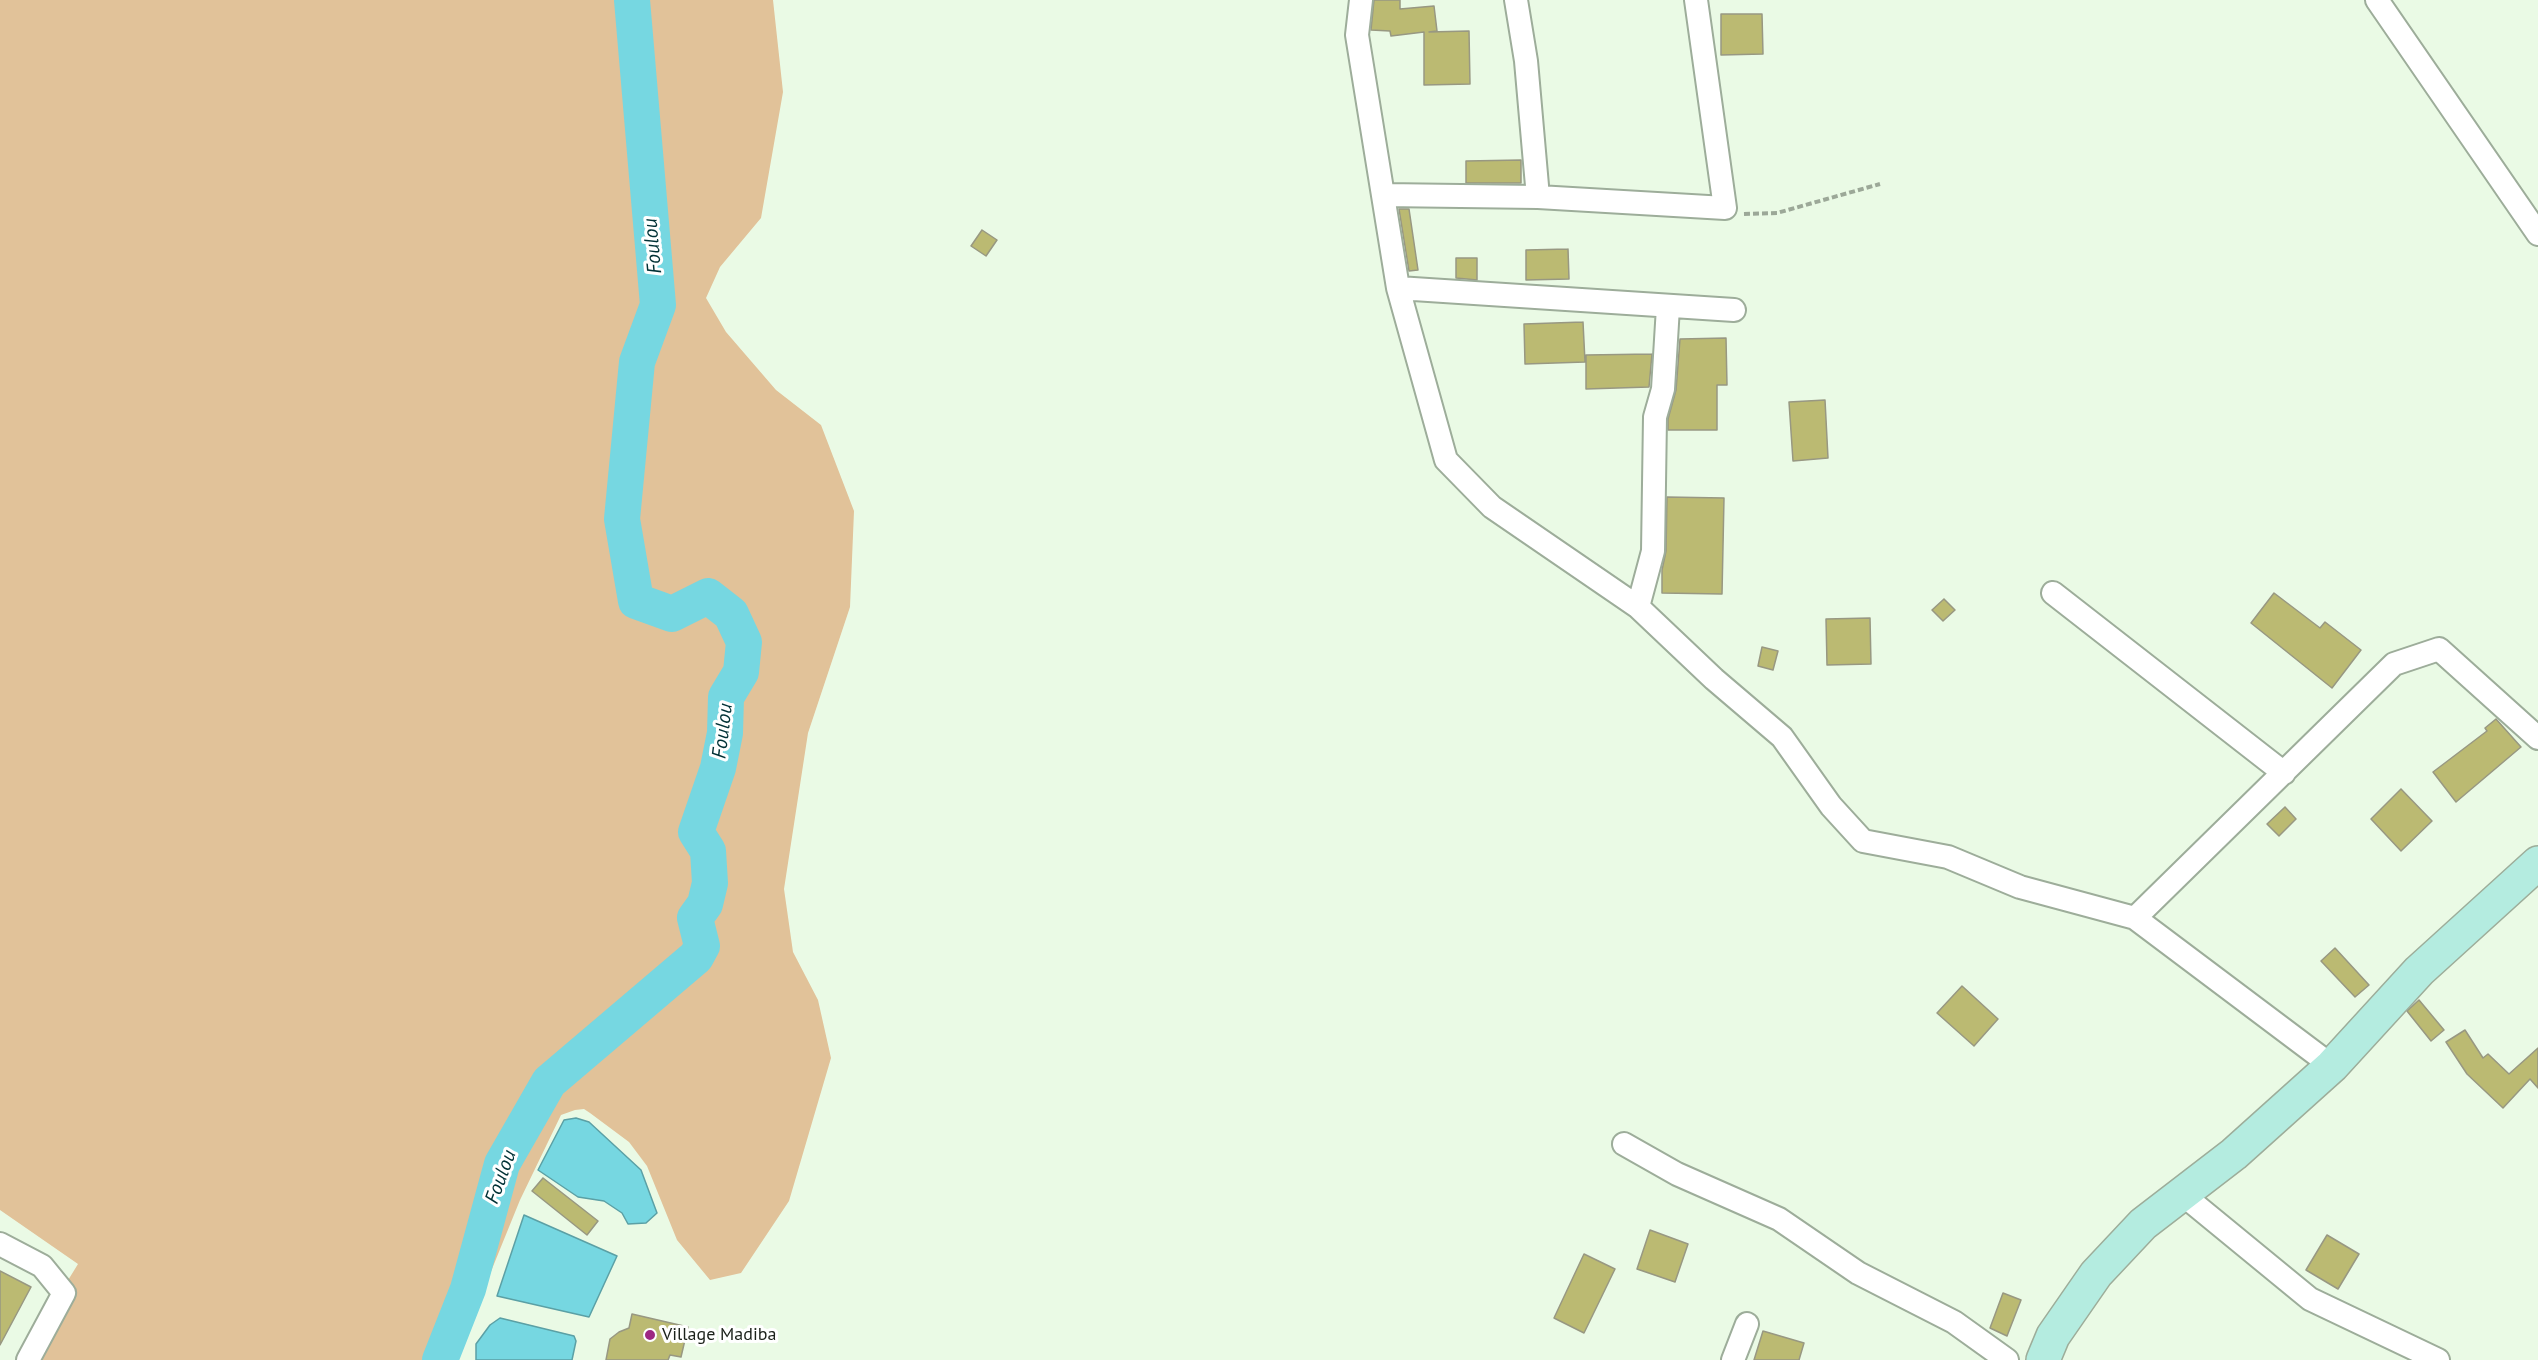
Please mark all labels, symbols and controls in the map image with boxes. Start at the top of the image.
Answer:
water label: Foulou [639,217,667,275]
water label: Foulou [708,702,738,760]
water label: Foulou [480,1147,522,1207]
place label: Village Madiba [662,1324,776,1346]
marker: Village Madiba [643,1328,657,1342]

